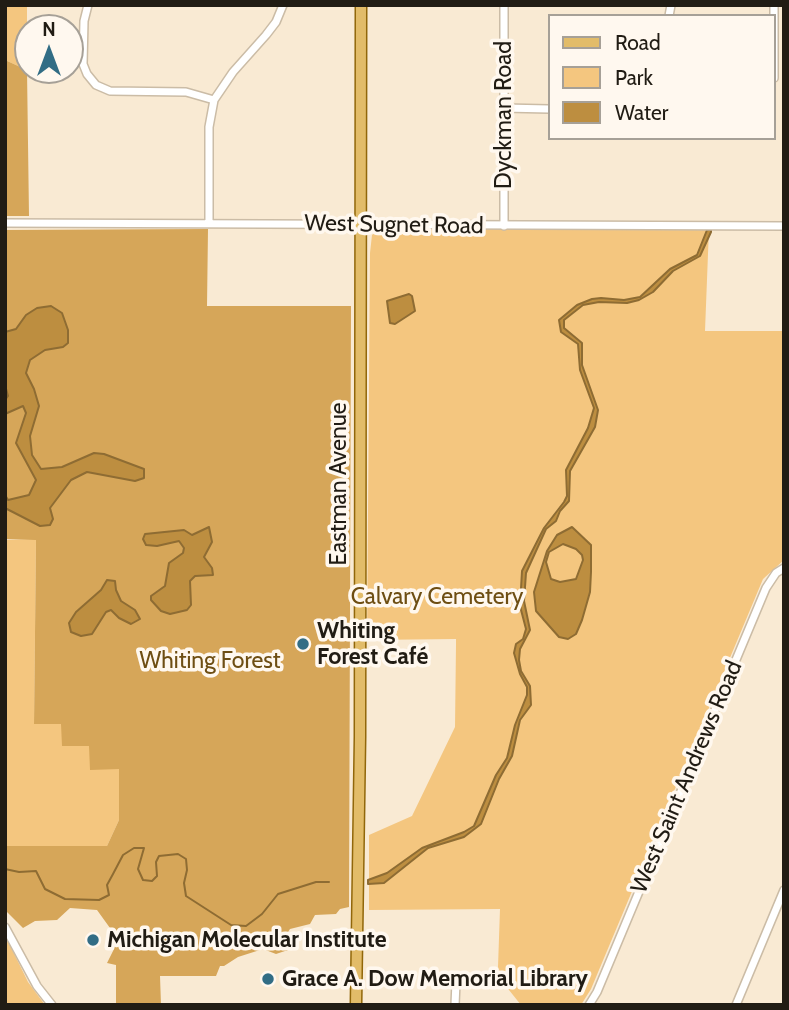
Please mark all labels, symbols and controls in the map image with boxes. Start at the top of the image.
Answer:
north arrow [14,14,84,84]
legend [548,14,775,140]
text: N [42,18,56,41]
text: Road [615,30,661,55]
street label: Dyckman Road [490,41,518,189]
text: Park [615,65,653,90]
text: Water [615,100,668,125]
street label: West Sugnet Road [304,210,484,240]
street label: Eastman Avenue [325,402,353,566]
park label: Calvary Cemetery [351,583,523,611]
place label: Whiting Forest Café [317,617,428,671]
marker: Whiting Forest Café [295,636,311,652]
park label: Whiting Forest [140,647,280,675]
street label: West Saint Andrews Road [625,657,749,897]
place label: Michigan Molecular Institute [107,926,387,954]
marker: Michigan Molecular Institute [85,932,101,948]
place label: Grace A. Dow Memorial Library [282,965,588,993]
marker: Grace A. Dow Memorial Library [260,971,276,987]

